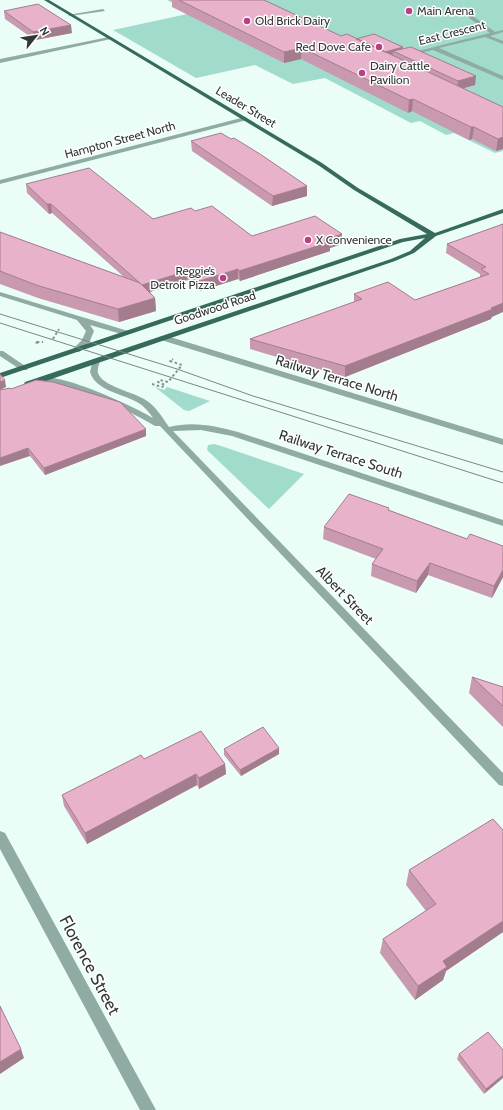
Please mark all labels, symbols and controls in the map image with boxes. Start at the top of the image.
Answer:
place label: Main Arena [417,3,474,18]
marker: Main Arena [404,6,414,16]
place label: Old Brick Dairy [255,13,330,28]
north arrow [16,16,56,56]
marker: Old Brick Dairy [242,16,252,26]
street label: East Crescent [417,17,487,48]
text: N [37,24,53,38]
place label: Red Dove Cafe [296,39,371,54]
marker: Red Dove Cafe [374,42,384,52]
place label: Dairy Cattle Pavilion [370,58,430,87]
marker: Dairy Cattle Pavilion [357,68,367,78]
street label: Leader Street [213,83,279,130]
street label: Hampton Street North [63,118,177,162]
place label: X Convenience [316,232,392,247]
marker: X Convenience [303,235,313,245]
place label: Reggie’s Detroit Pizza [150,263,215,292]
marker: Reggie’s Detroit Pizza [218,273,228,283]
street label: Goodwood Road [172,287,258,328]
street label: Railway Terrace North [273,351,401,405]
street label: Railway Terrace South [277,425,405,483]
street label: Albert Street [312,562,378,628]
street label: Florence Street [55,912,125,1018]

